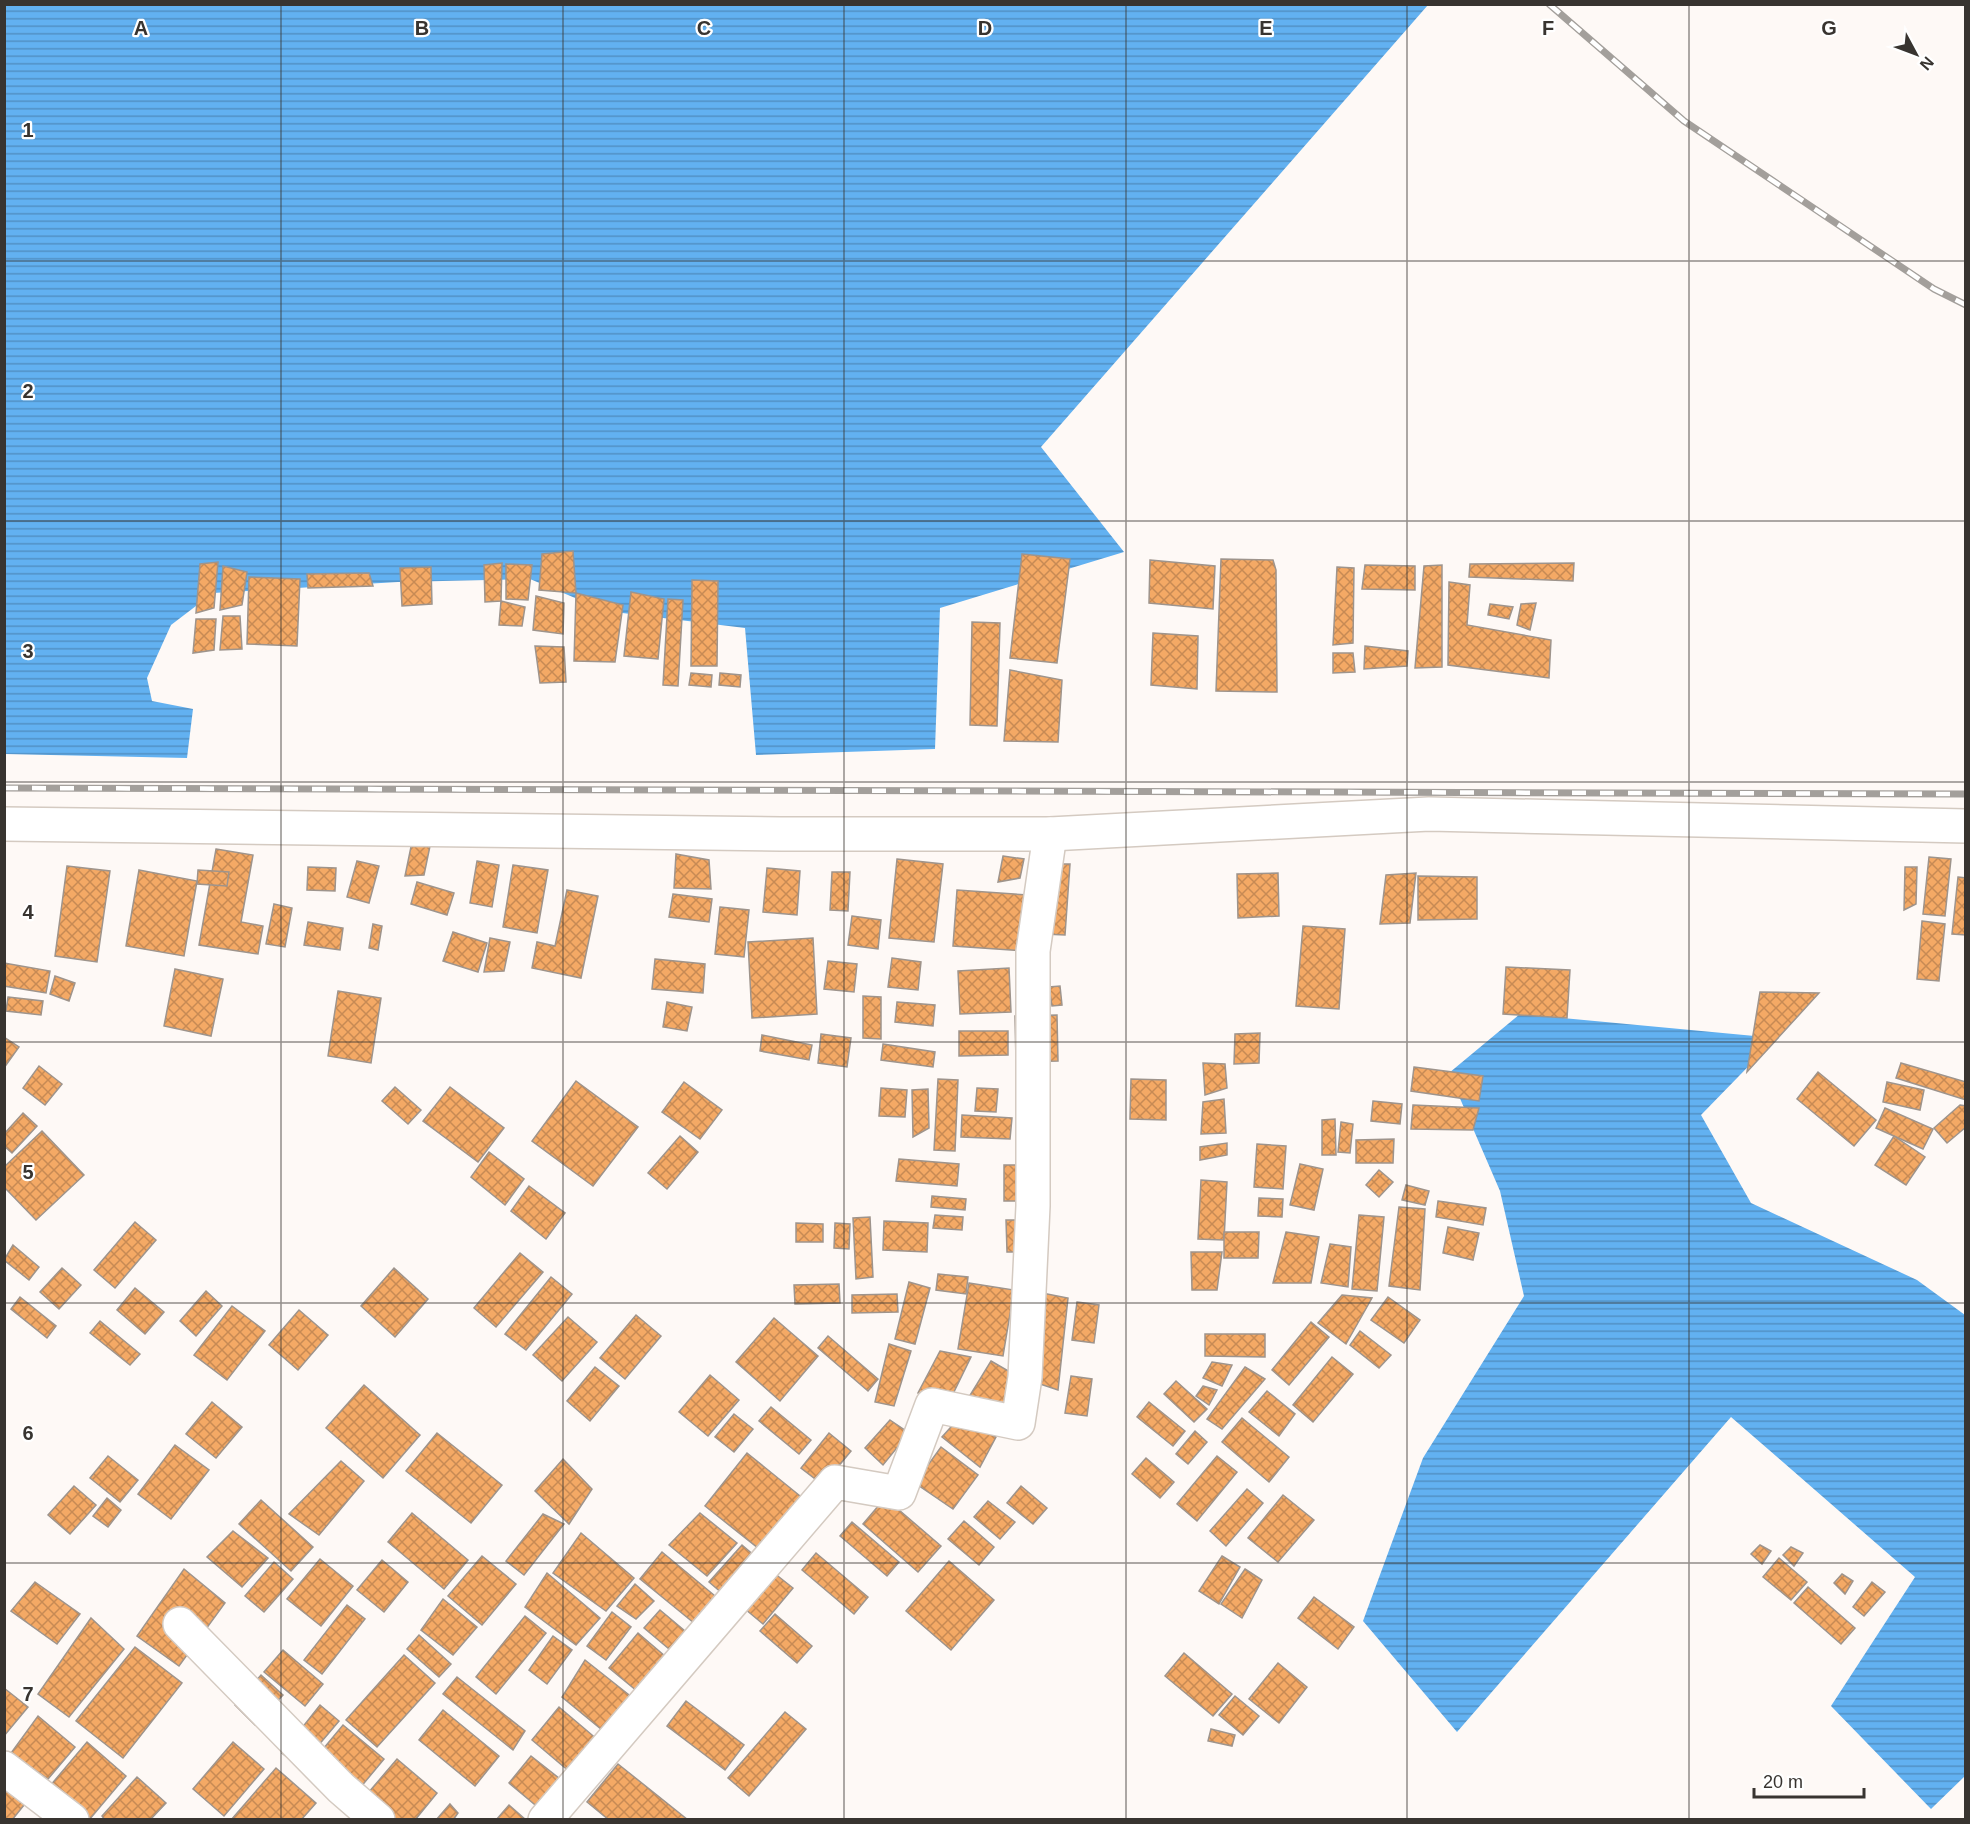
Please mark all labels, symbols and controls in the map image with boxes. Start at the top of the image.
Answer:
text: A [134,17,148,39]
text: B [415,17,429,39]
text: C [697,17,711,39]
text: D [978,17,992,39]
text: E [1259,17,1273,39]
text: F [1542,17,1554,39]
text: G [1821,17,1837,39]
north arrow [1886,24,1946,84]
text: N [1917,54,1937,73]
text: 1 [22,119,34,141]
text: 2 [22,380,34,402]
text: 3 [22,640,34,662]
text: 4 [22,901,34,923]
text: 5 [22,1161,34,1183]
text: 6 [22,1422,34,1444]
text: 7 [22,1683,34,1705]
scale bar [1754,1761,1864,1799]
text: 20 m [1763,1772,1803,1792]

